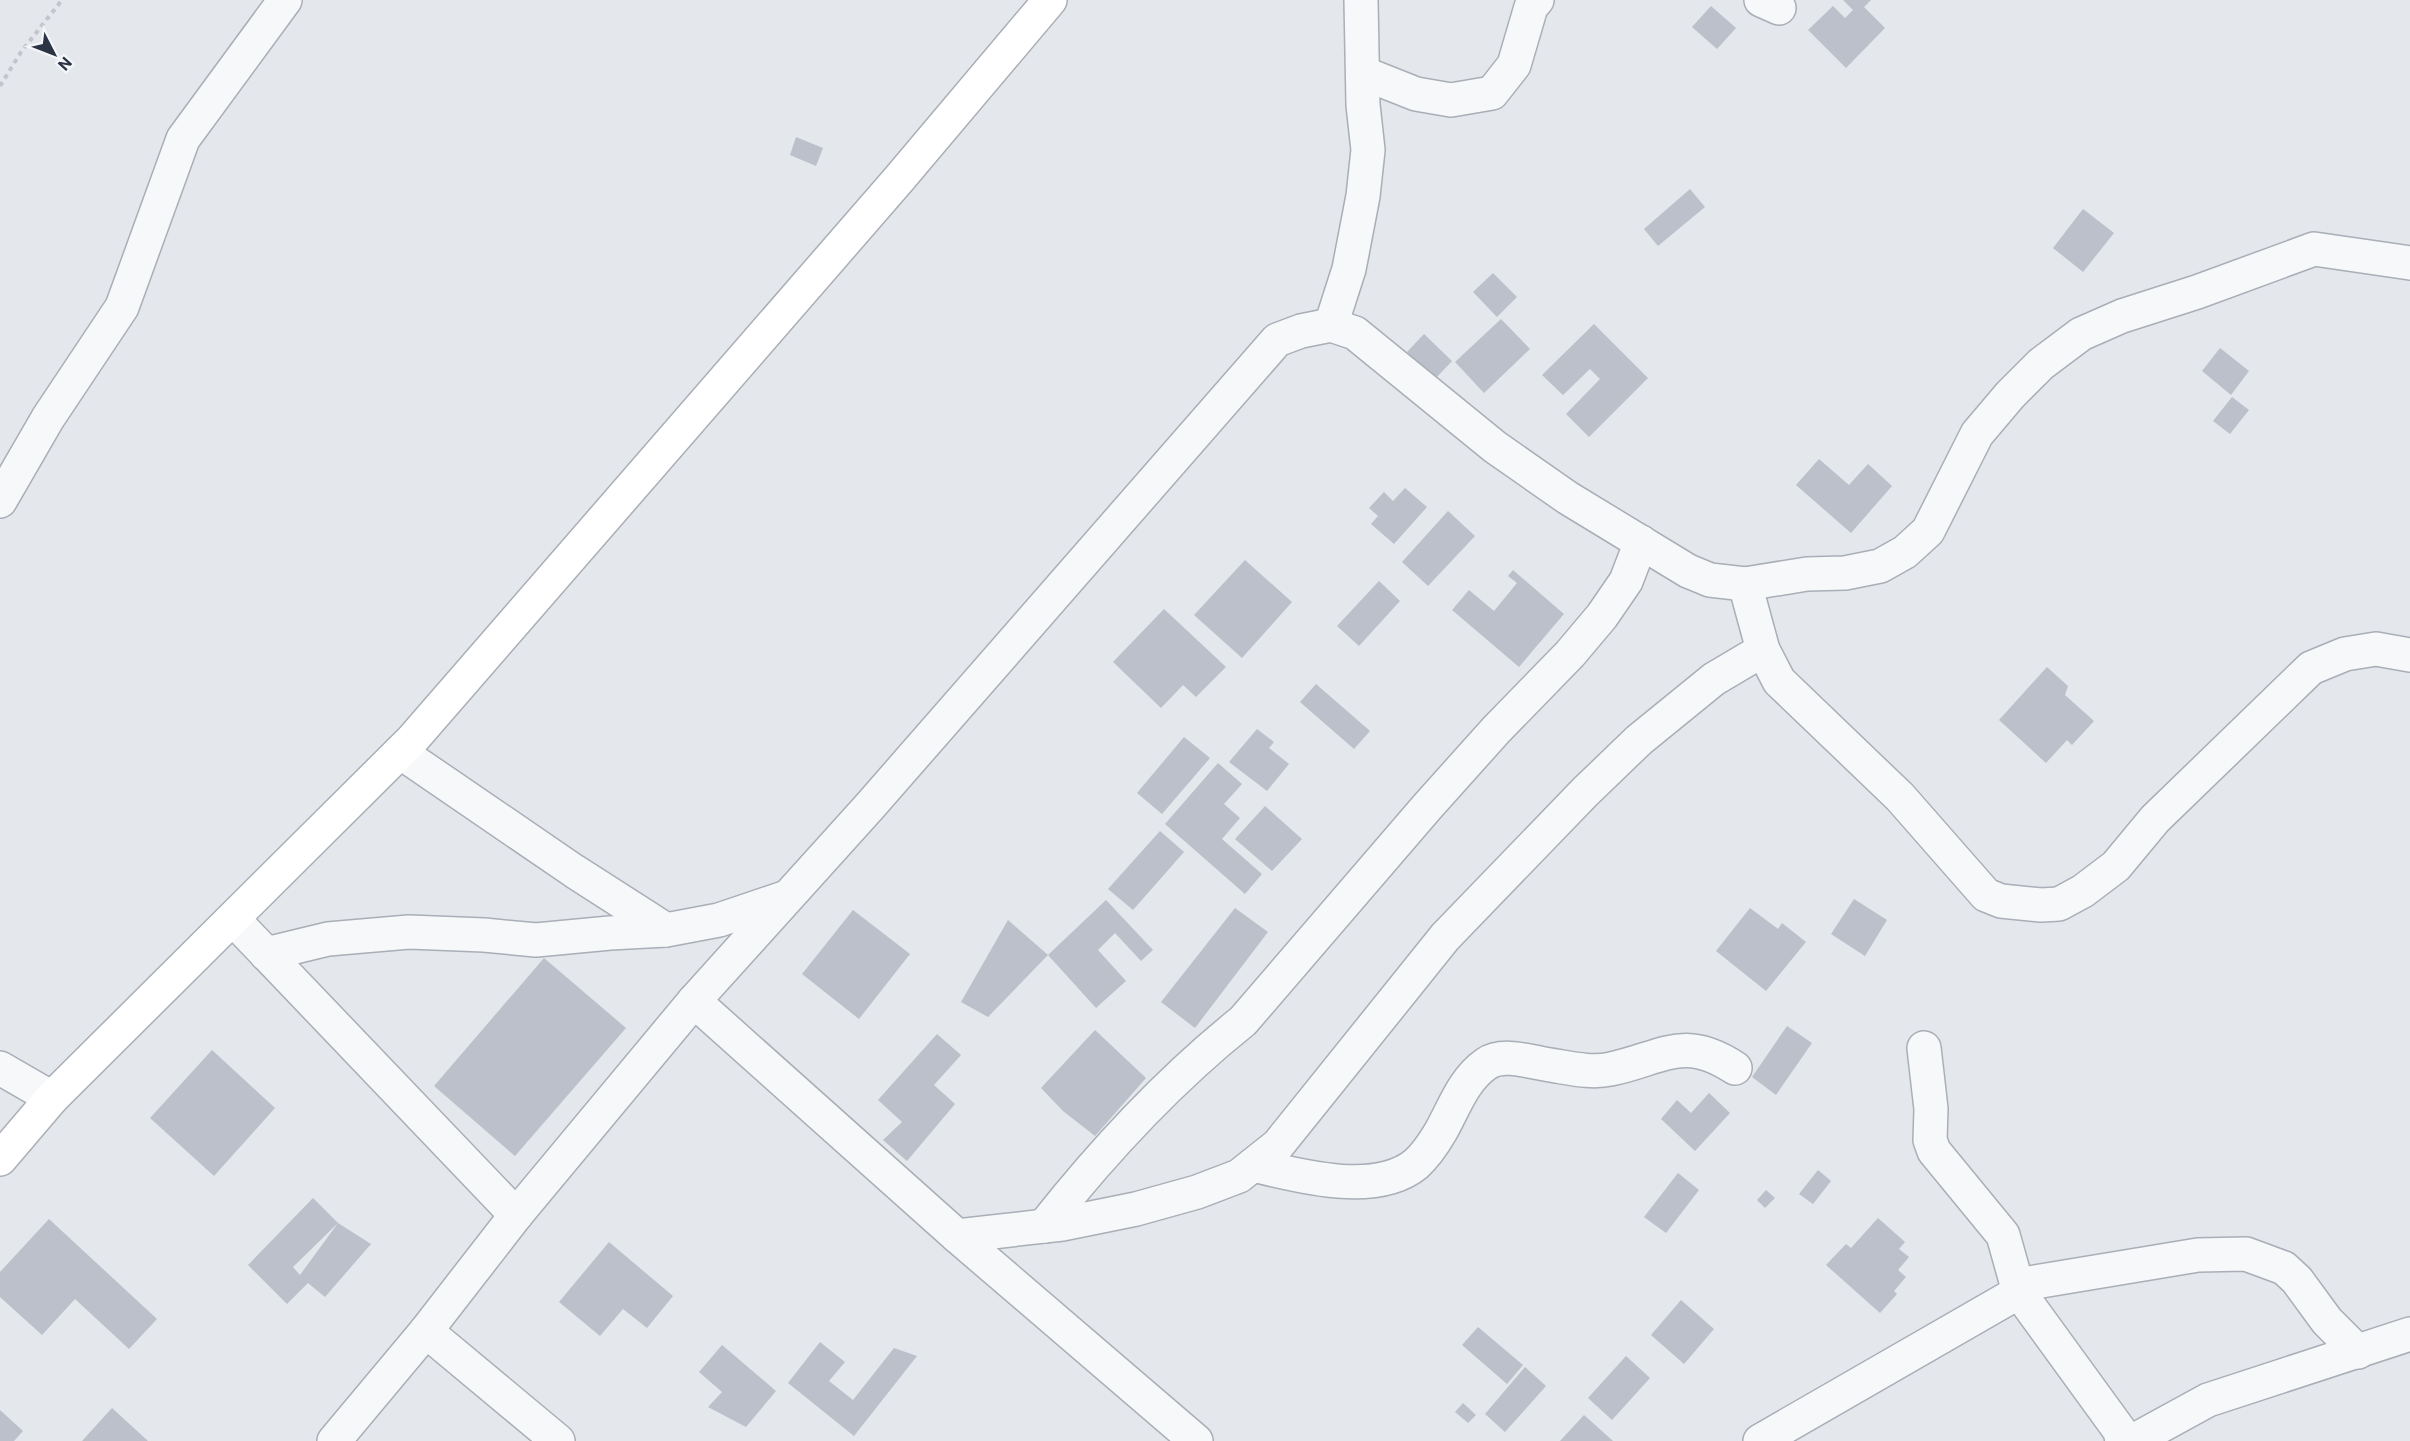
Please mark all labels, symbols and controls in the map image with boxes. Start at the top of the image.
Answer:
north arrow [24,24,84,84]
text: N [54,53,76,74]

